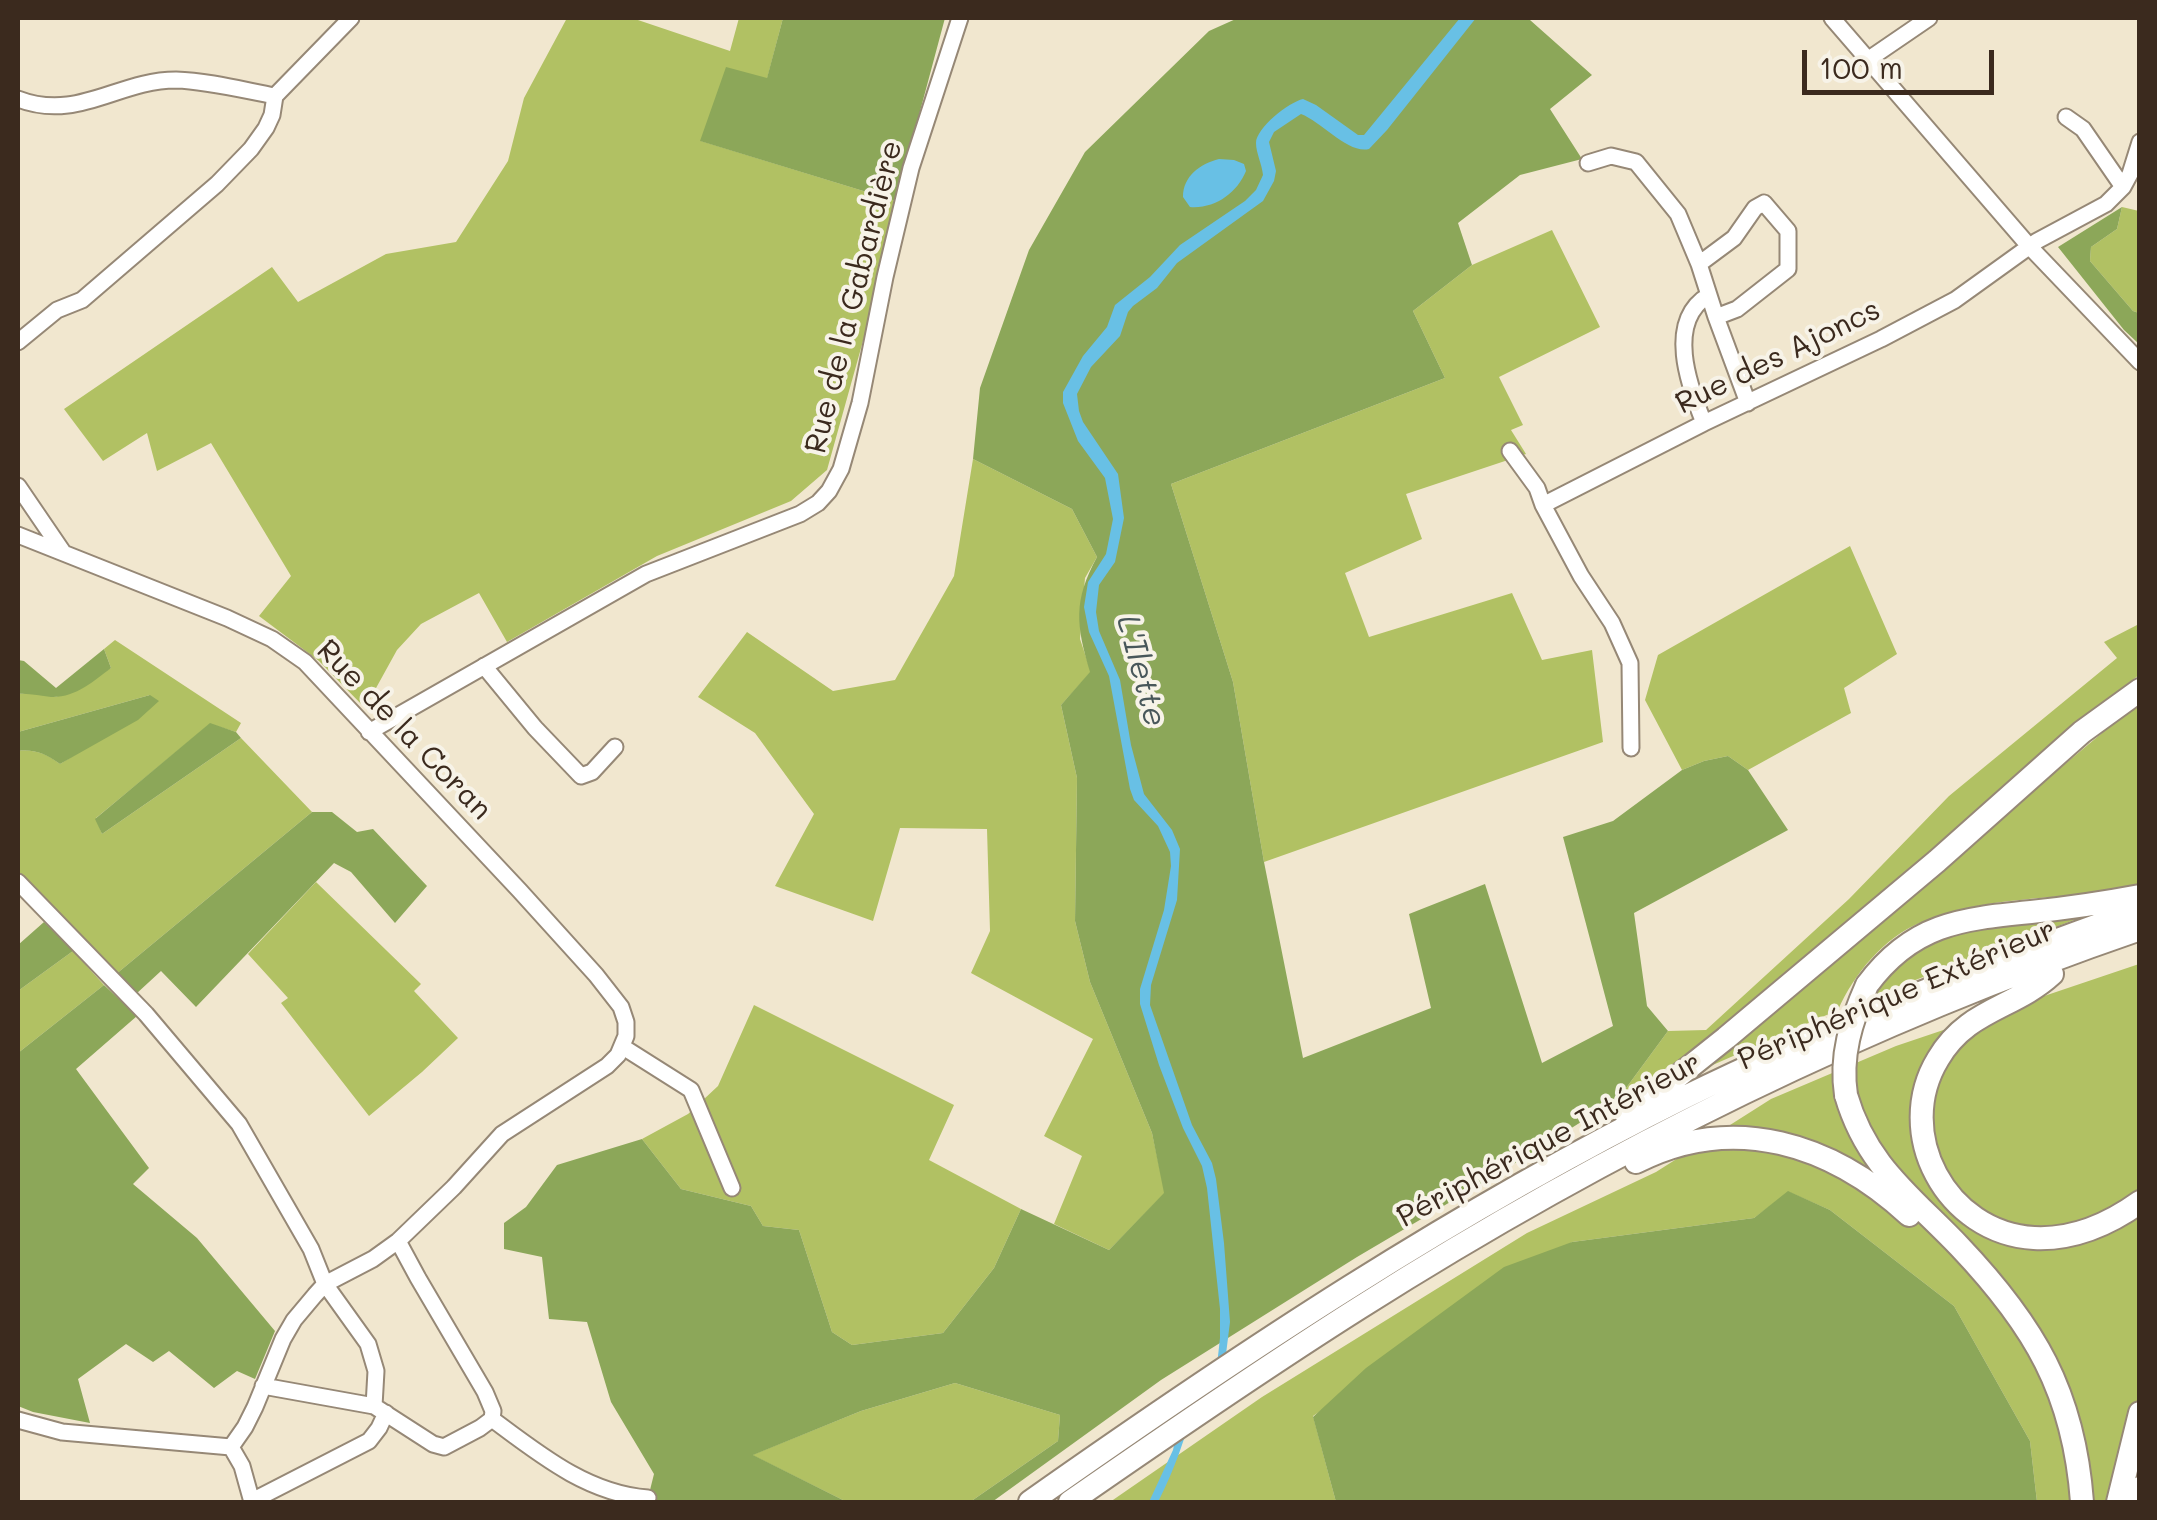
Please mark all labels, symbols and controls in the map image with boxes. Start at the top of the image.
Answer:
scale bar [1807,30,2000,92]
text: 100 m [1819,47,1903,87]
street label: Rue de la Gabardière [798,137,910,457]
street label: Rue des Ajoncs [1670,292,1886,422]
water label: L'Ilette [1108,611,1174,731]
street label: Rue de la Coran [309,632,499,828]
street label: Périphérique Extérieur [1733,912,2061,1078]
street label: Périphérique Intérieur [1391,1045,1707,1235]

